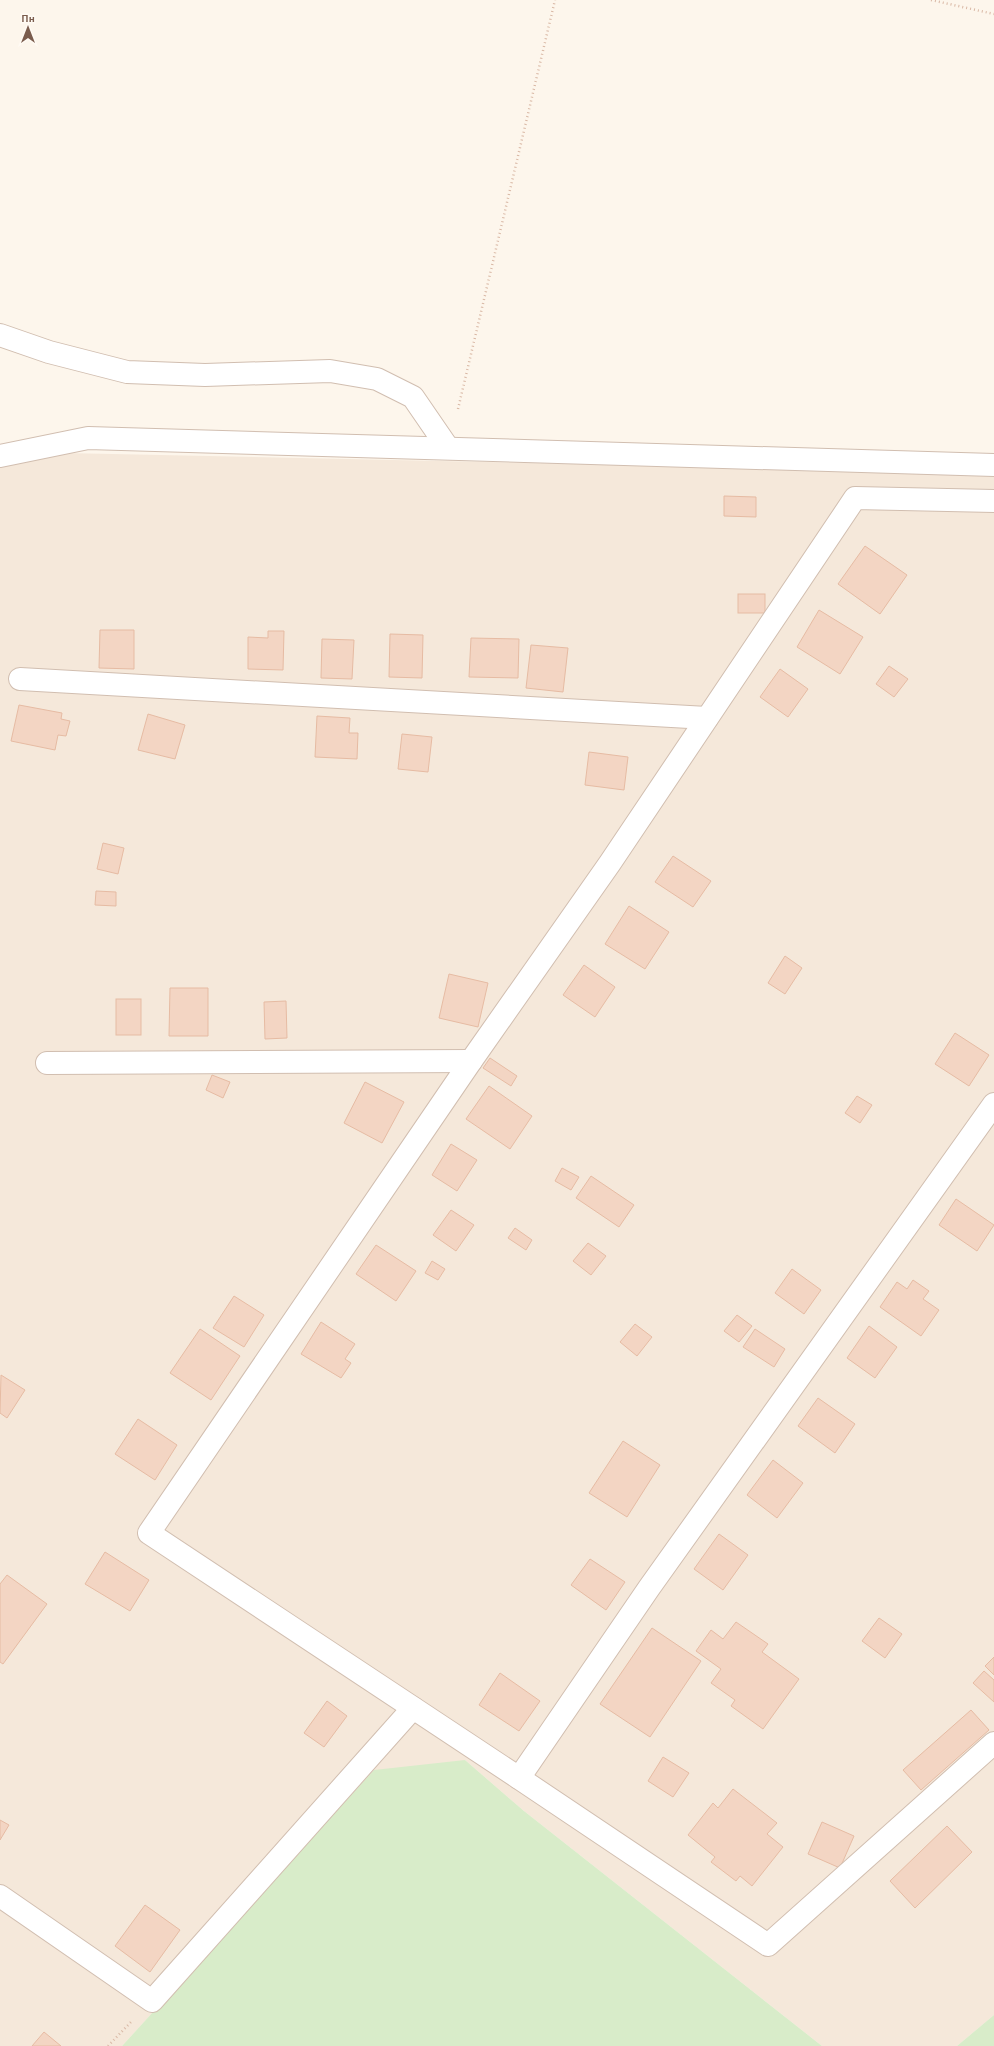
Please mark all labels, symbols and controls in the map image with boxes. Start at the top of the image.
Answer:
north arrow [8,8,48,48]
text: Пн [21,13,35,24]

